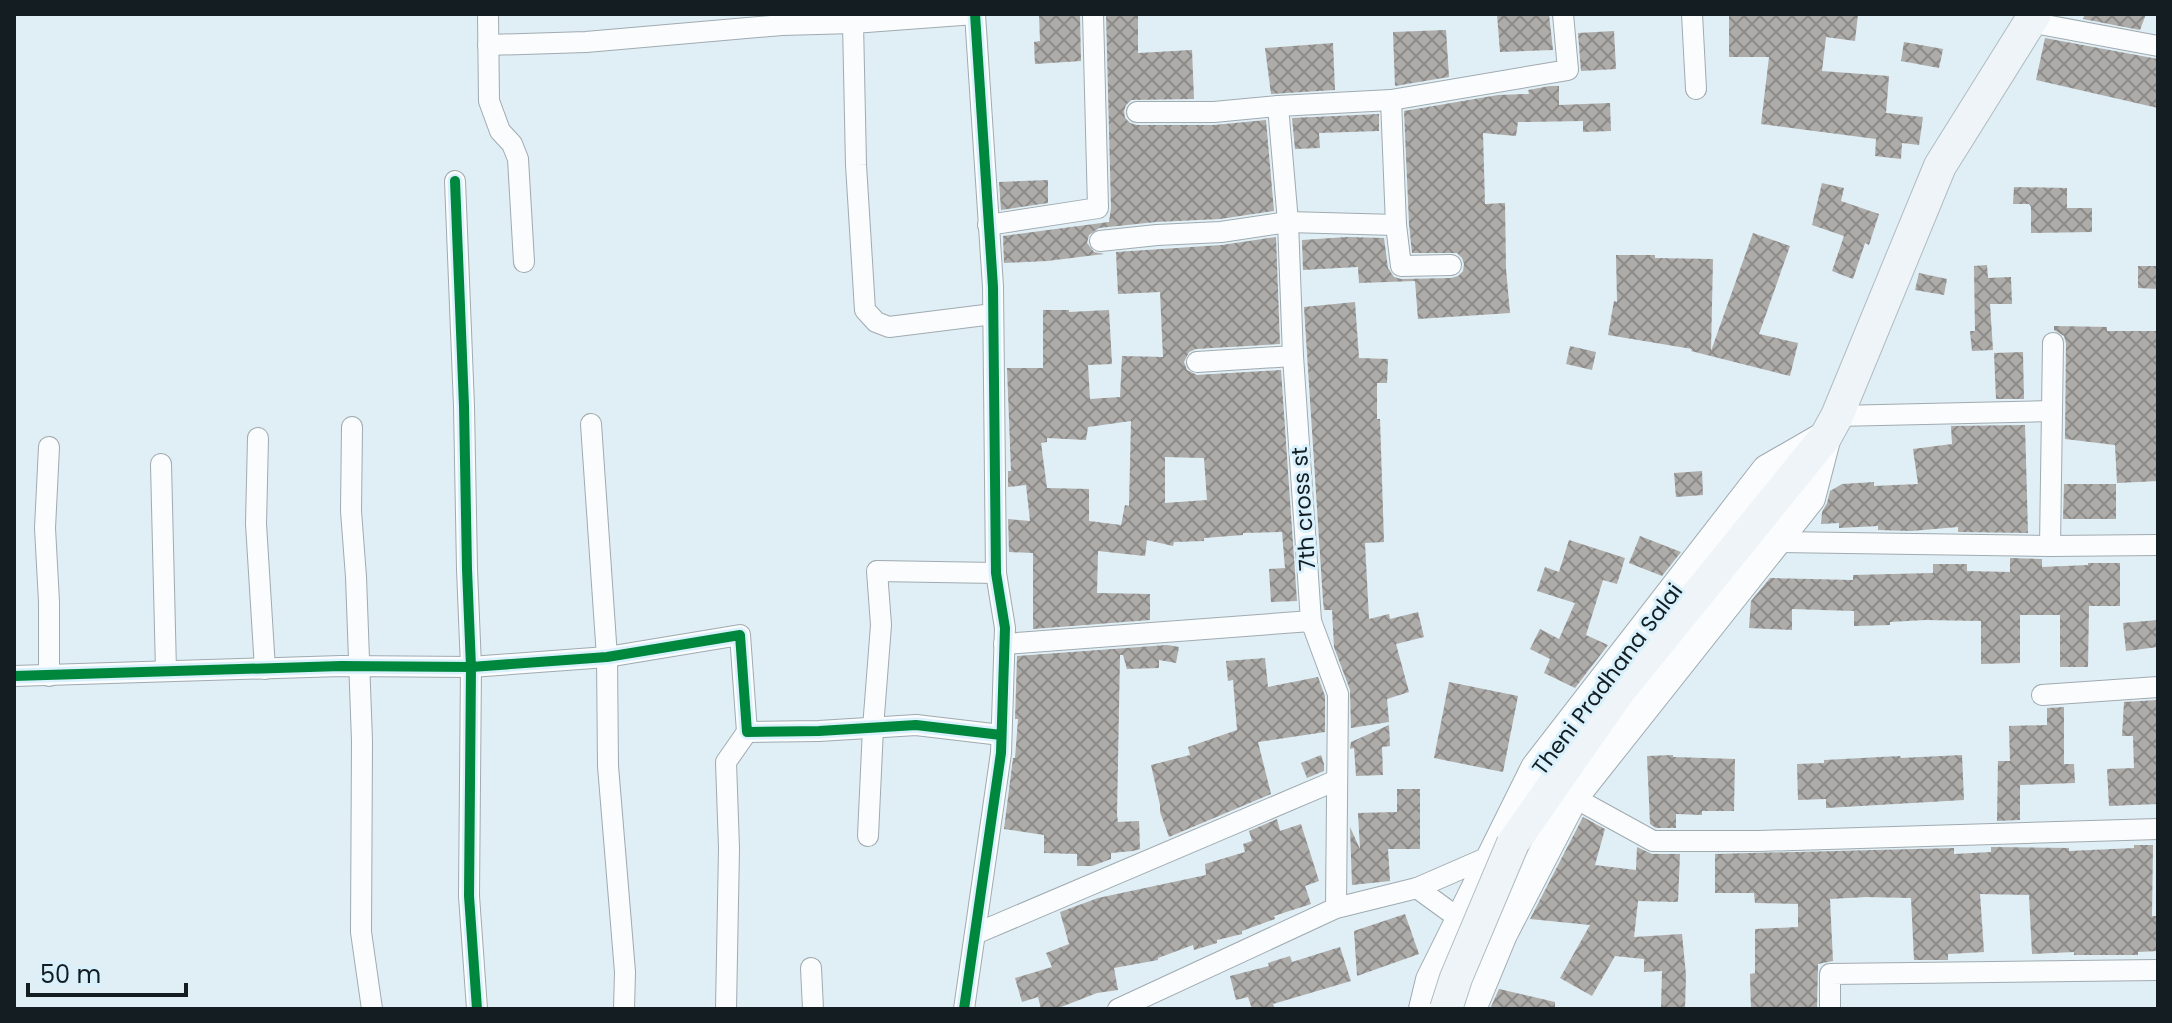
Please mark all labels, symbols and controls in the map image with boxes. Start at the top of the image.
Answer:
street label: 7th cross st [1284,446,1323,572]
street label: Theni Pradhana Salai [1525,577,1690,782]
scale bar [28,947,186,997]
text: 50 m [40,958,101,991]

